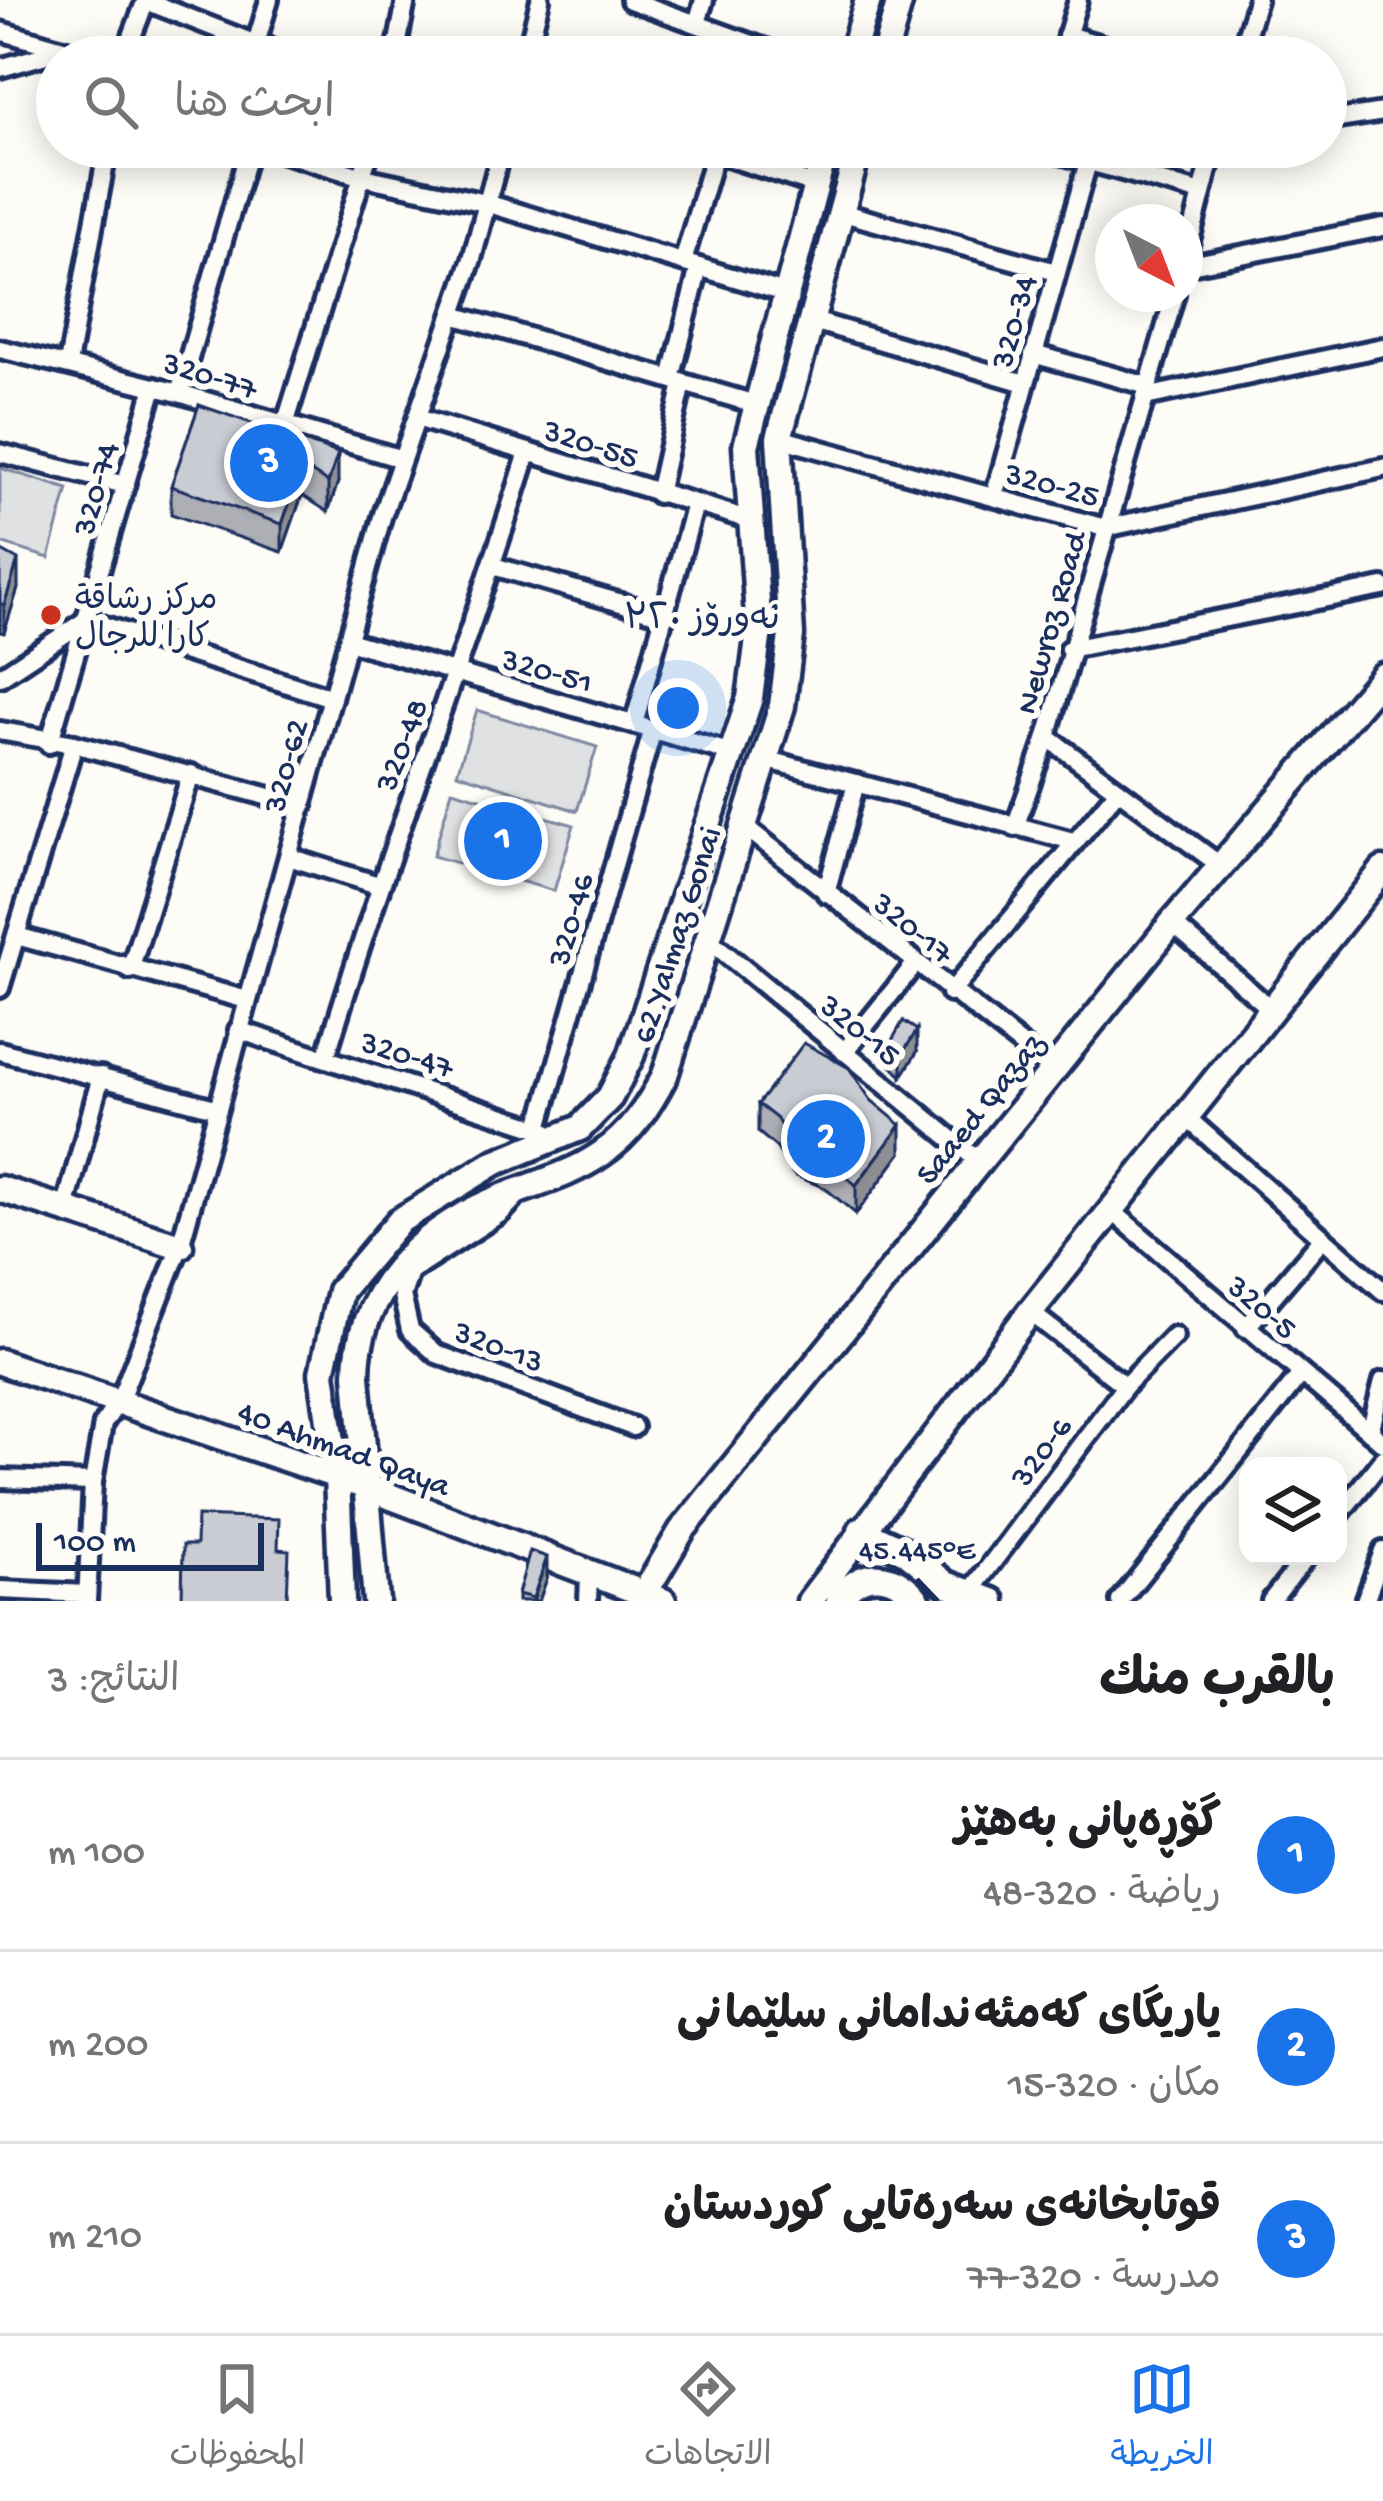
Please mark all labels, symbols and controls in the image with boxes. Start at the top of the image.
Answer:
search box [36,36,1347,168]
icon: search [78,69,144,135]
text: ابحث هنا [174,80,335,133]
north arrow [1095,204,1203,312]
street label: 320-34 [985,271,1048,375]
street label: 320-77 [156,346,262,411]
street label: 320-55 [537,413,642,480]
pin: 3 [230,418,308,508]
street label: 320-74 [67,438,130,542]
street label: 320-25 [999,457,1103,519]
street label: Newroz Road [1010,526,1099,719]
place label: مركز رشاقة كارا للرجال [75,582,218,659]
district label: نەورۆز ٣٢٠ [624,600,780,643]
marker: مركز رشاقة كارا للرجال [38,602,64,628]
street label: 320-51 [495,642,596,705]
your location [648,678,708,738]
street label: 320-48 [369,694,440,799]
street label: 320-62 [258,716,319,818]
pin: 1 [464,796,542,886]
street label: 62 Yalmaz Gonai [627,823,733,1049]
street label: 320-46 [542,870,605,972]
street label: 320-17 [862,886,960,975]
street label: 320-15 [809,988,906,1077]
street label: 320-47 [354,1025,458,1090]
street label: Saaed Qazaz [910,1026,1056,1194]
pin: 2 [787,1094,865,1184]
street label: 320-5 [1217,1269,1303,1350]
street label: 320-13 [447,1315,548,1384]
street label: 40 Ahmad Qaya [232,1396,456,1508]
street label: 320-6 [1004,1410,1083,1497]
map controls [1239,1457,1347,1565]
button: layers [1239,1457,1347,1565]
scale bar [36,1517,264,1570]
text: 100 m [54,1525,136,1563]
text: 45.445°E [859,1536,976,1571]
text: بالقرب منك [1099,1654,1335,1714]
text: النتائج: 3 [48,1660,180,1706]
text: گۆڕەپانی بەهێز [955,1800,1221,1853]
text: 100 m [48,1832,145,1878]
text: 1 [1288,1832,1304,1878]
text: رياضة · 320-48 [983,1873,1221,1919]
text: یاریگای کەمئەندامانی سلێمانی [677,1992,1221,2045]
text: 200 m [48,2024,148,2070]
text: 2 [1286,2024,1306,2070]
text: مكان · 320-15 [1008,2065,1221,2111]
text: قوتابخانەی سەرەتایی کوردستان [663,2184,1221,2237]
text: 210 m [48,2216,142,2262]
text: 3 [1286,2216,1306,2262]
text: مدرسة · 320-77 [967,2257,1221,2303]
tab: المحفوظات [169,2356,305,2482]
tab: الاتجاهات [644,2356,772,2482]
tab: الخريطة [1111,2356,1214,2482]

